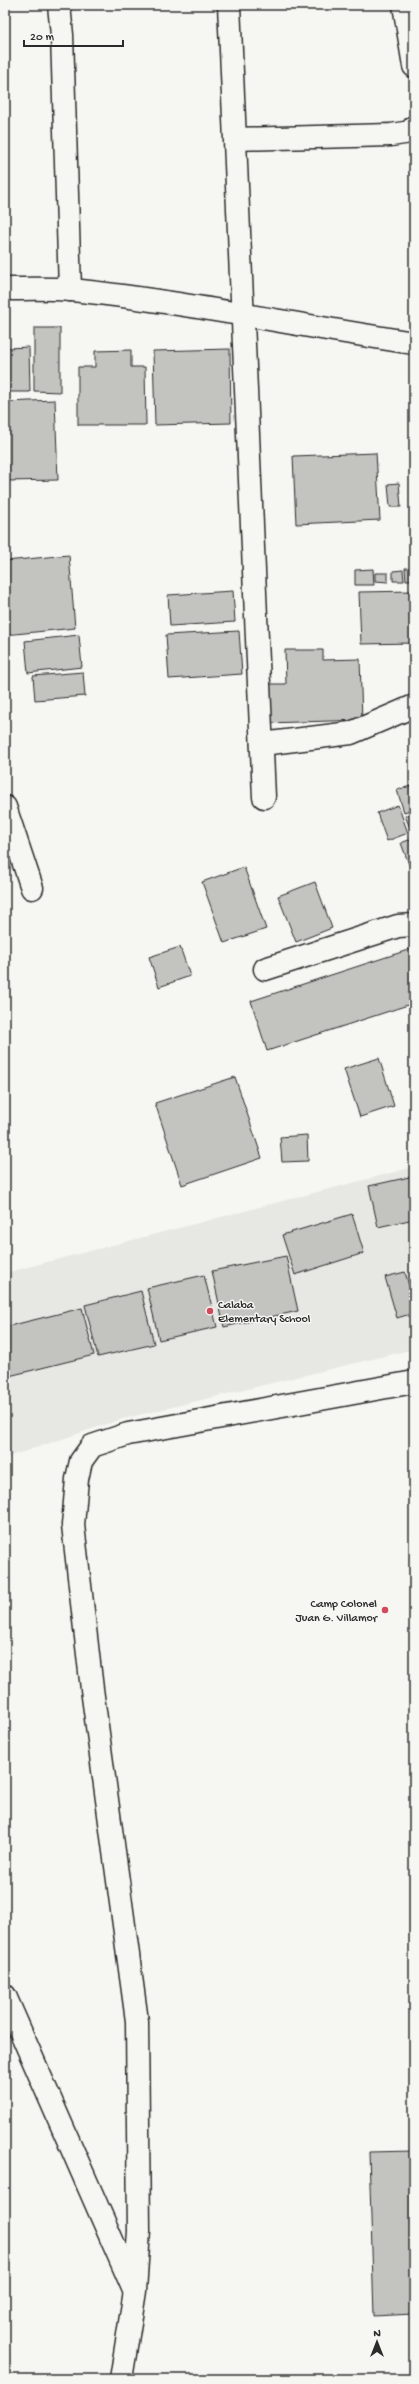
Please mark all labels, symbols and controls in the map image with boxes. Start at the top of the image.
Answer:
scale bar [24,22,123,48]
text: 20 m [30,31,55,45]
place label: Calaba Elementary School [218,1299,311,1327]
marker: Calaba Elementary School [205,1306,215,1316]
place label: Camp Colonel Juan G. Villamor [295,1598,379,1626]
marker: Camp Colonel Juan G. Villamor [380,1605,390,1615]
north arrow [357,2322,397,2362]
text: N [373,2328,381,2340]

